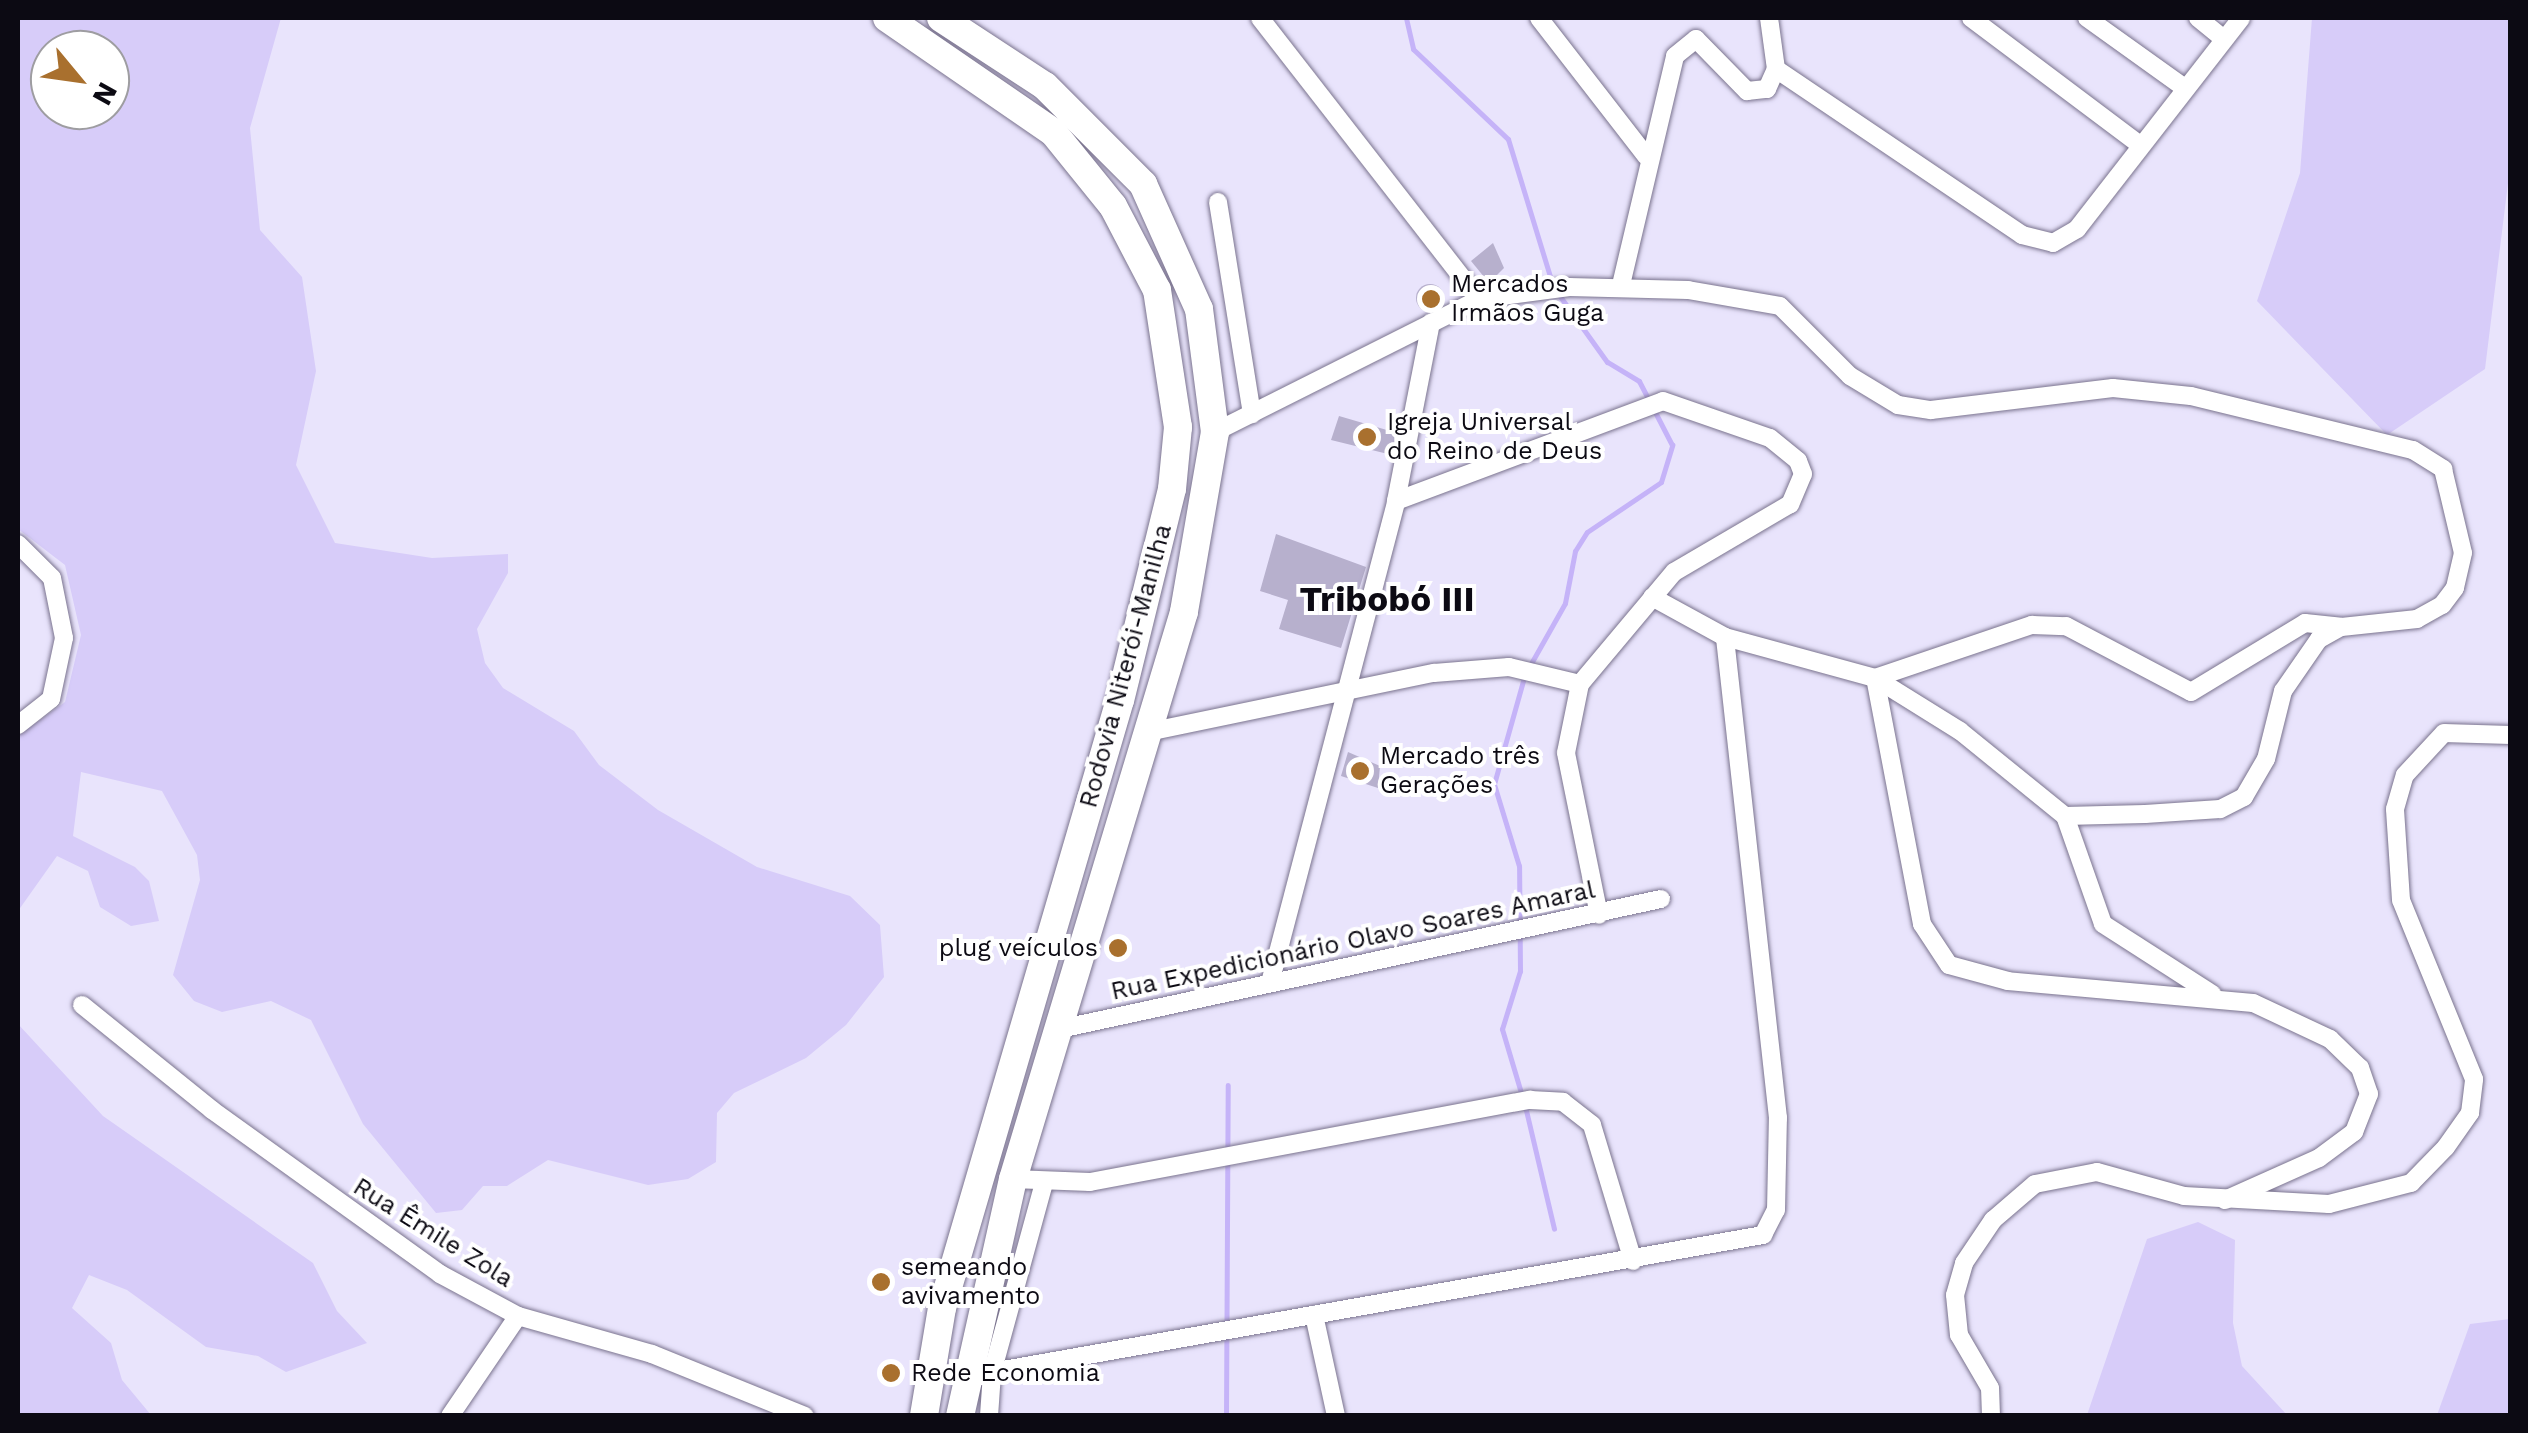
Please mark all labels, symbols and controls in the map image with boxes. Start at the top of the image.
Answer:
north arrow [30,30,130,130]
text: N [85,77,124,111]
place label: Mercados Irmãos Guga [1451,270,1604,329]
marker: Mercados Irmãos Guga [1420,288,1442,310]
place label: Igreja Universal do Reino de Deus [1387,408,1602,467]
marker: Igreja Universal do Reino de Deus [1356,426,1378,448]
street label: Rodovia Niterói-Manilha [1074,521,1178,811]
district label: Tribobó III [1299,578,1475,620]
place label: Mercado três Gerações [1380,742,1541,801]
marker: Mercado três Gerações [1349,760,1371,782]
street label: Rua Expedicionário Olavo Soares Amaral [1107,875,1599,1007]
place label: plug veículos [938,933,1098,963]
marker: plug veículos [1107,937,1129,959]
street label: Rua Êmile Zola [347,1172,519,1294]
place label: semeando avivamento [901,1253,1040,1312]
marker: semeando avivamento [870,1271,892,1293]
place label: Rede Economia [911,1358,1100,1388]
marker: Rede Economia [880,1362,902,1384]

